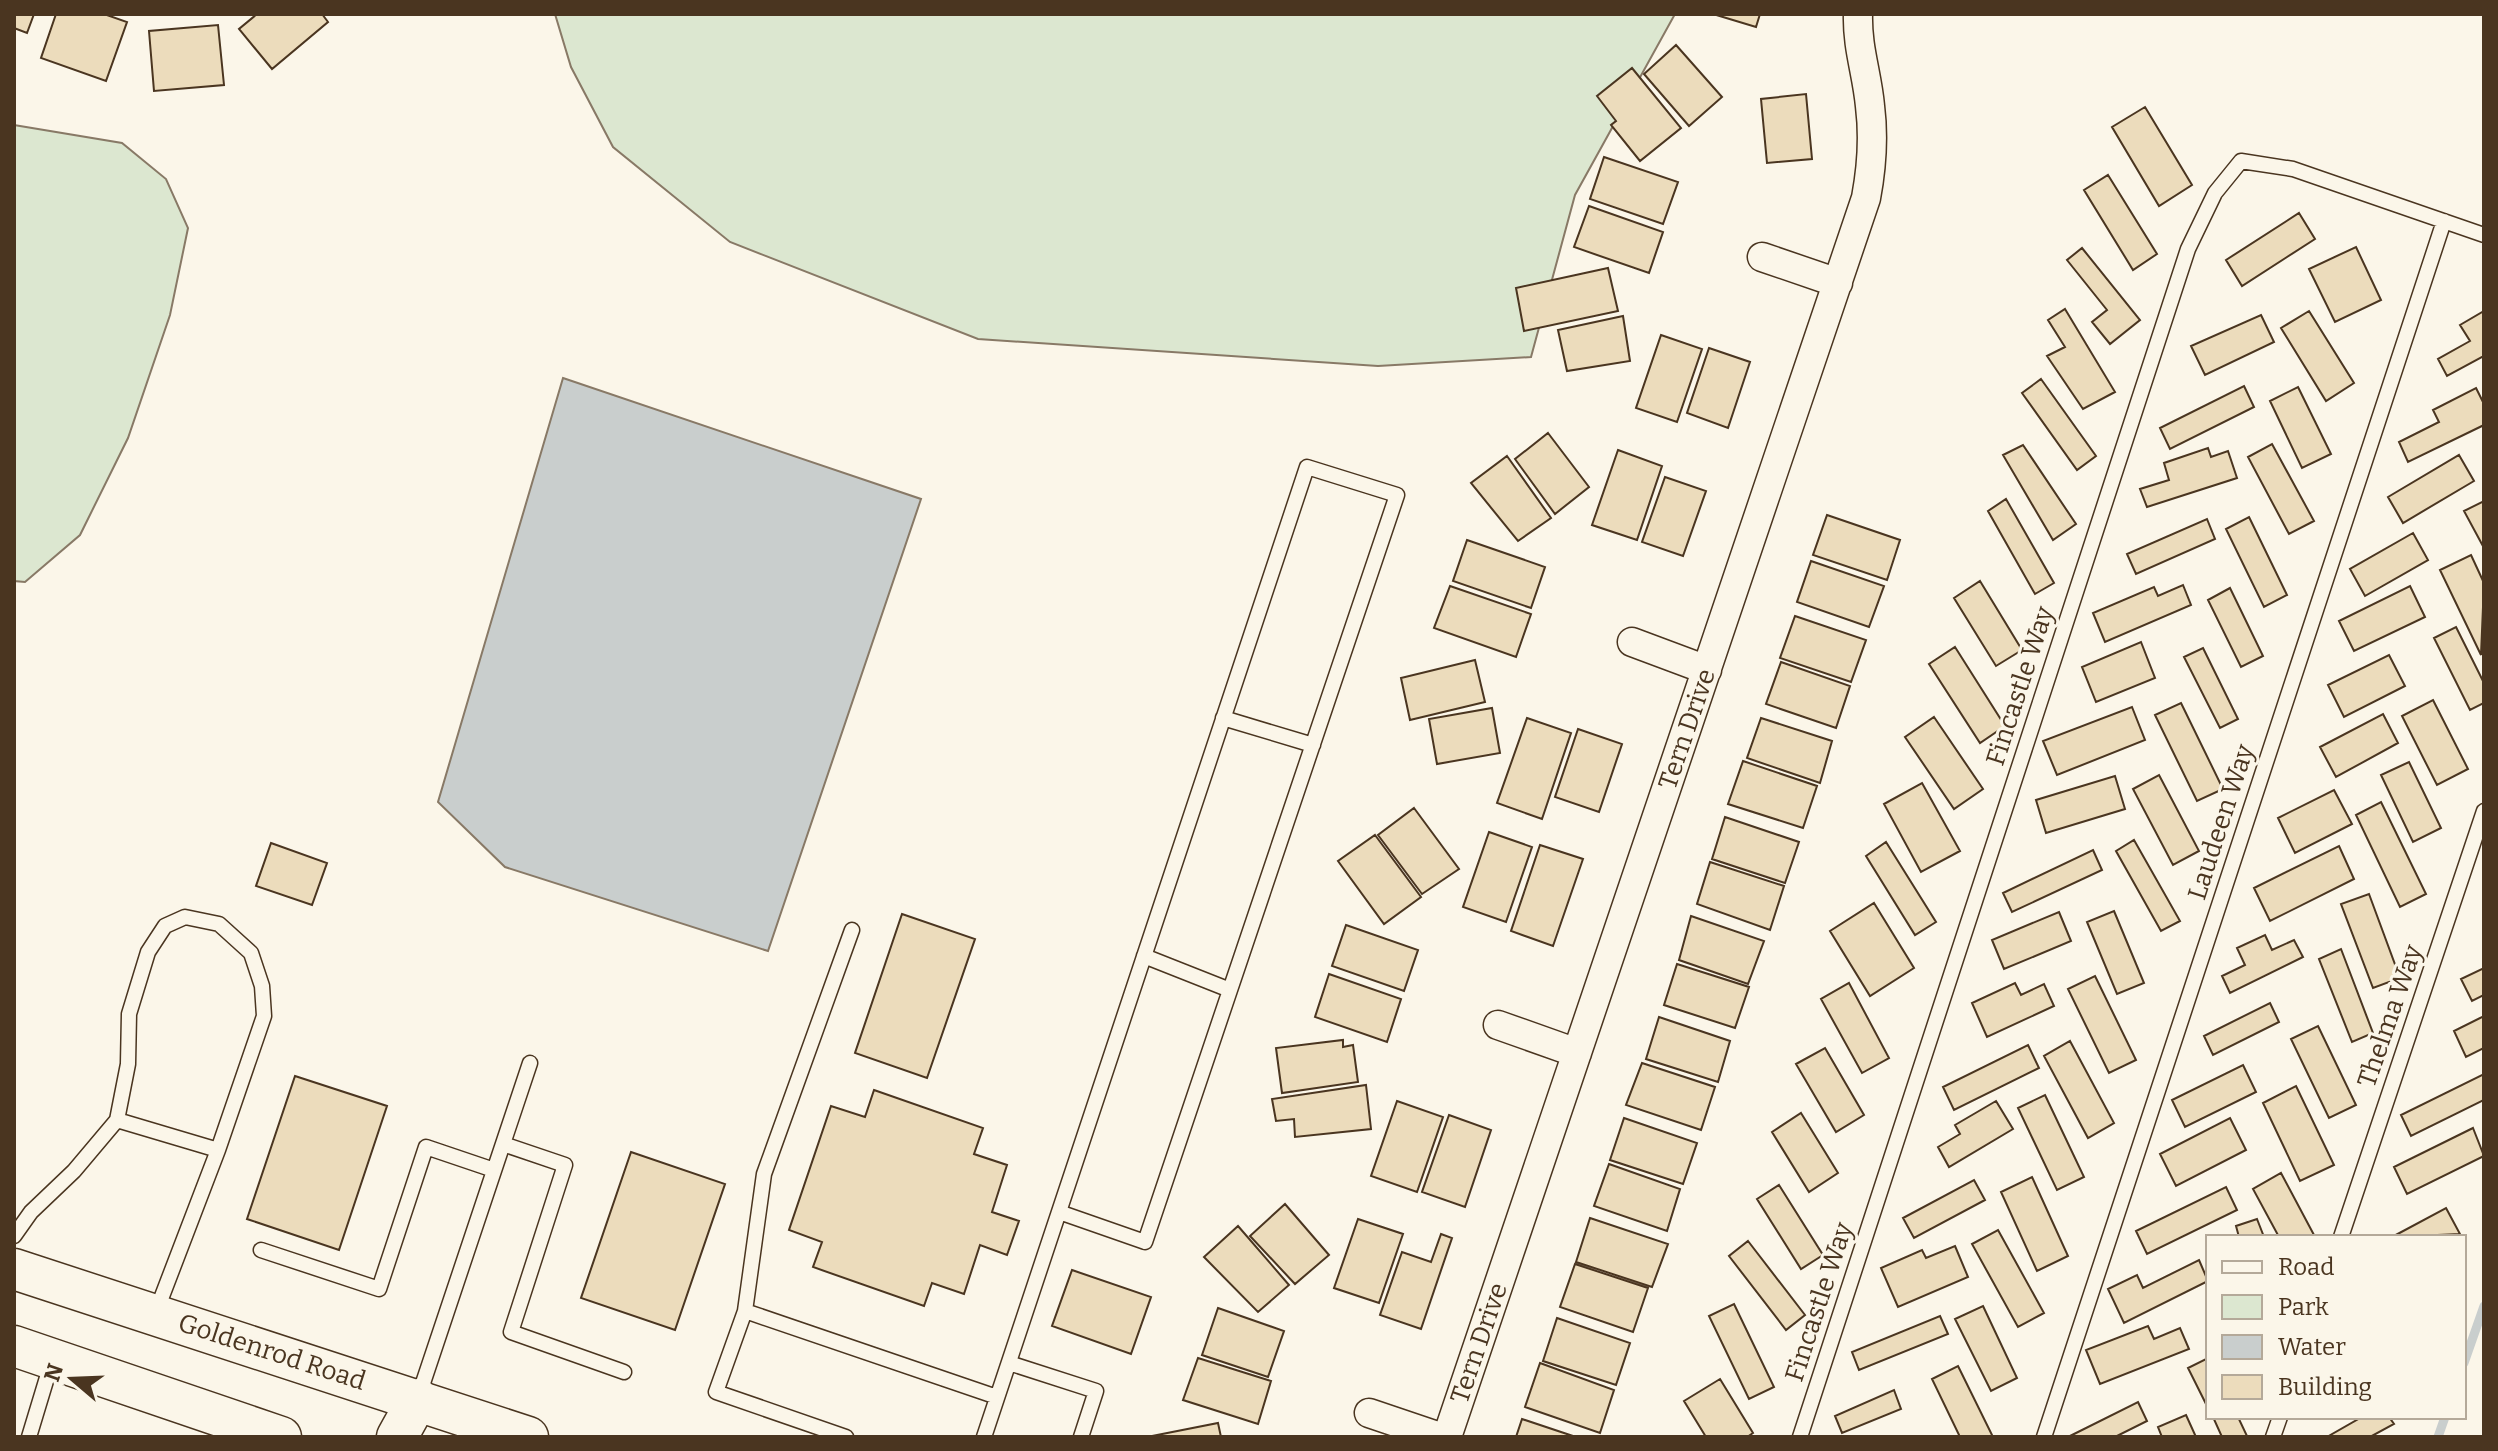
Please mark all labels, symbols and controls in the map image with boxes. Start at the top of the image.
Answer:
street label: Fincastle Way [1980,602,2060,770]
street label: Tern Drive [1652,665,1722,793]
street label: Laudeen Way [2181,740,2261,904]
street label: Thelma Way [2351,940,2429,1091]
street label: Fincastle Way [1779,1218,1859,1386]
legend [2206,1235,2466,1419]
text: Road [2278,1253,2334,1281]
street label: Tern Drive [1444,1279,1514,1407]
text: Park [2278,1293,2329,1321]
street label: Goldenrod Road [174,1307,370,1397]
text: Water [2278,1333,2346,1361]
north arrow [32,1339,112,1419]
text: N [38,1360,69,1385]
text: Building [2278,1373,2372,1401]

